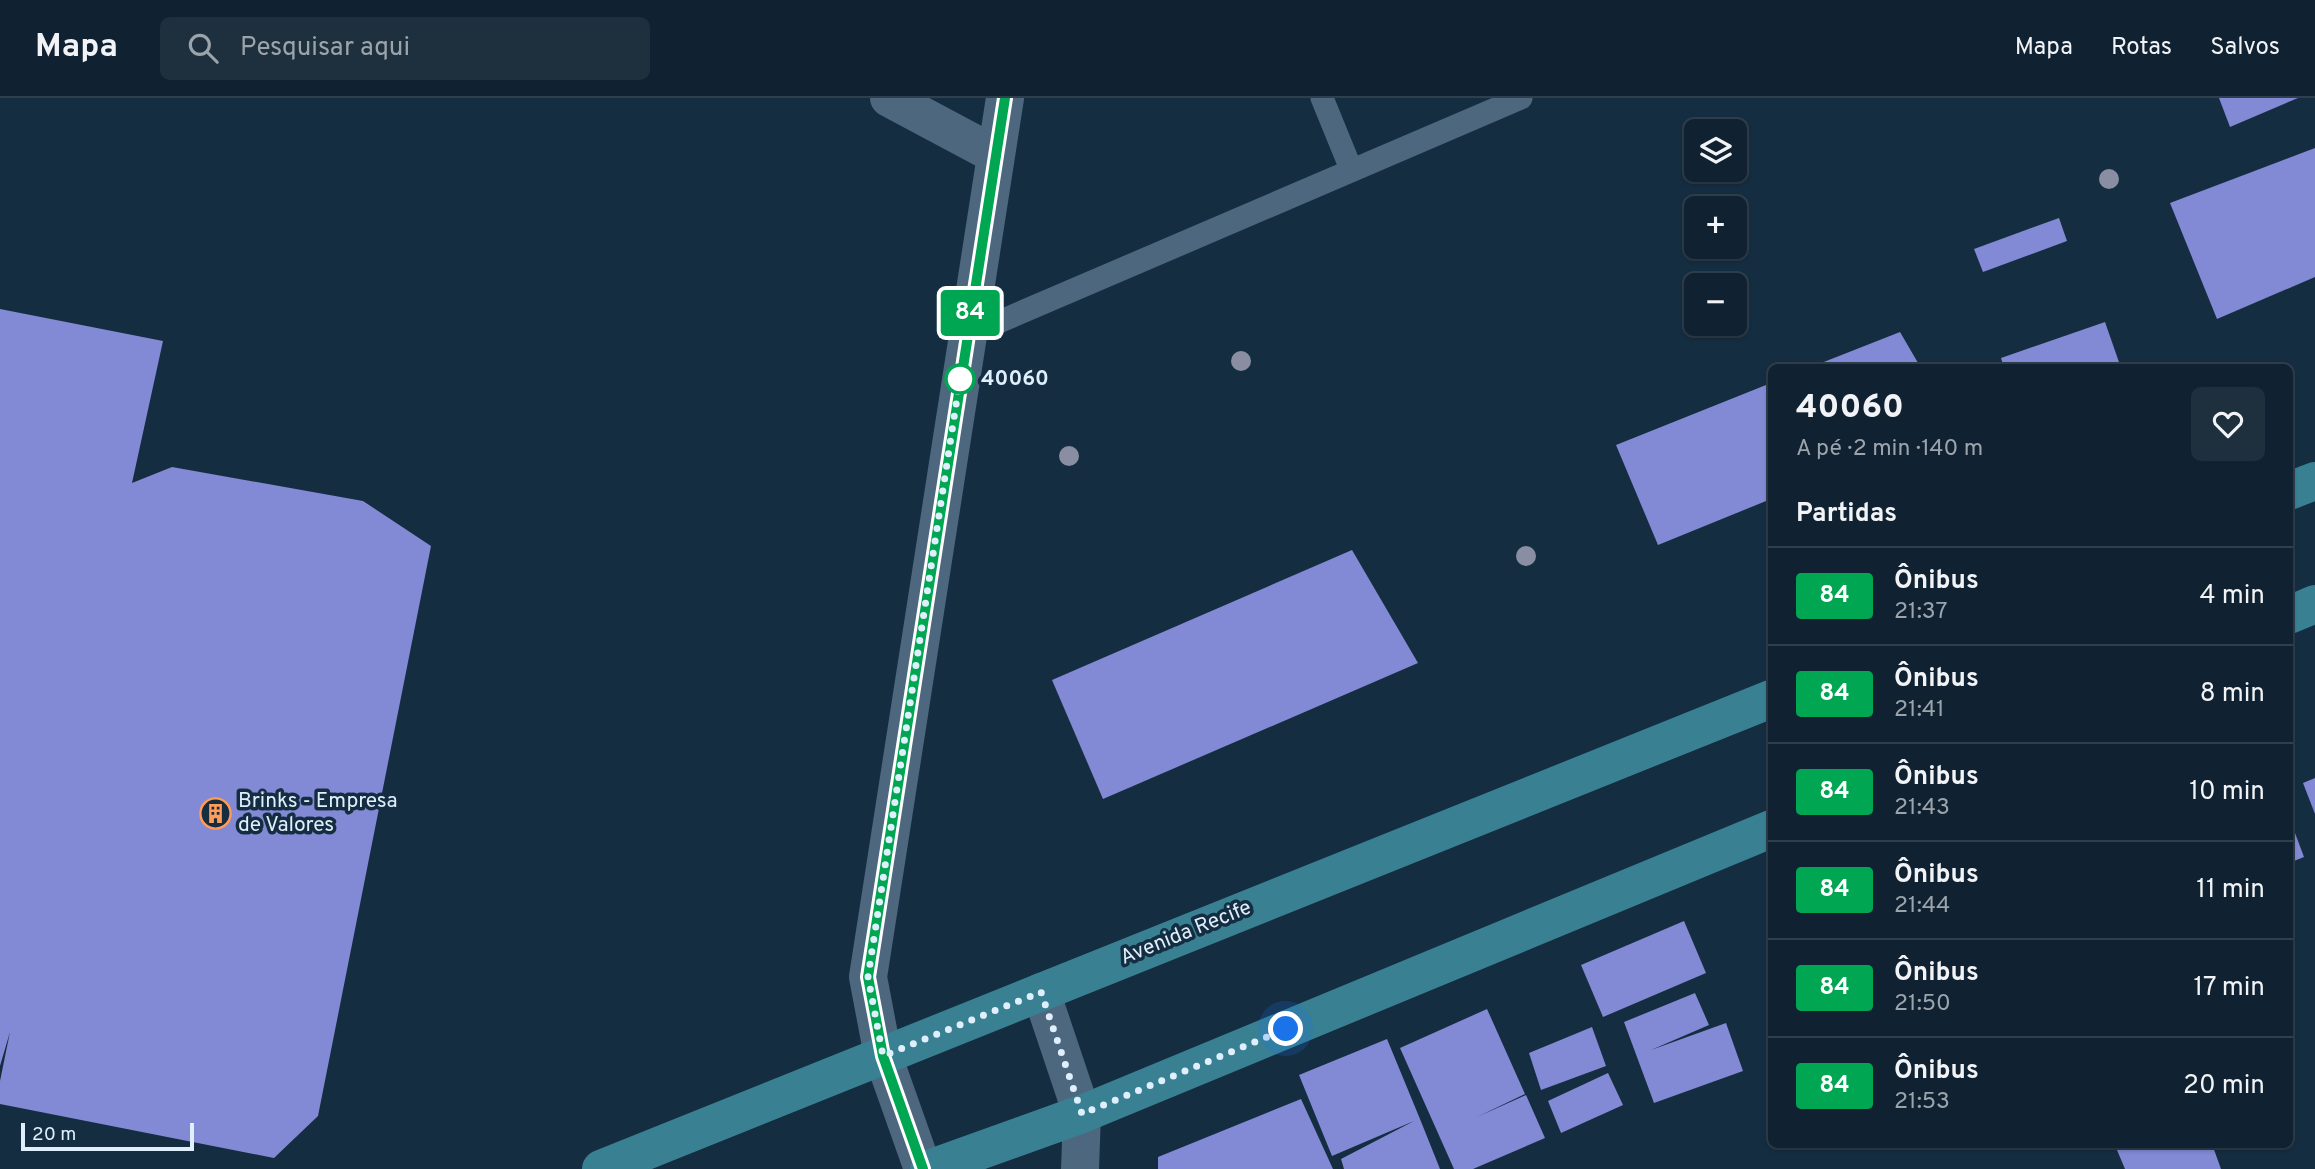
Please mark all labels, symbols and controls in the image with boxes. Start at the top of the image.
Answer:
search box [160,17,650,80]
text: Mapa [35,27,118,69]
icon: search [184,29,222,67]
text: Pesquisar aqui [240,32,410,65]
text: Mapa [2015,33,2073,63]
text: Rotas [2111,33,2172,63]
text: Salvos [2210,33,2280,63]
map controls [1684,119,1747,336]
button: layers [1684,119,1747,182]
button: + [1684,196,1747,259]
button: − [1684,273,1747,336]
line badge: 84 [939,290,1002,336]
text: 84 [955,298,985,328]
marker: 40060 [945,364,975,394]
place label: 40060 [981,366,1049,393]
button: heart [2191,387,2265,461]
text: 40060 [1796,388,1904,430]
text: A pé · 2 min · 140 m [1796,435,1983,464]
text: Partidas [1796,498,1897,531]
text: Ônibus [1894,565,1979,598]
text: 4 min [2199,580,2265,613]
text: 84 [1819,581,1850,611]
text: 21:37 [1894,598,1947,627]
text: Ônibus [1894,663,1979,696]
text: 8 min [2200,678,2265,711]
text: 84 [1819,679,1850,709]
text: 21:41 [1894,696,1945,725]
text: Ônibus [1894,761,1979,794]
text: 10 min [2189,776,2265,809]
text: 84 [1819,777,1850,807]
place label: Brinks - Empresa de Valores [238,788,398,839]
text: 21:43 [1894,794,1950,823]
building icon: Brinks - Empresa de Valores [198,796,232,830]
text: Ônibus [1894,859,1979,892]
text: 11 min [2196,874,2265,907]
text: 84 [1819,875,1850,905]
text: 21:44 [1894,892,1950,921]
street label: Avenida Recife [1116,894,1256,972]
text: Ônibus [1894,957,1979,990]
text: 17 min [2193,972,2265,1005]
text: 84 [1819,973,1850,1003]
text: 21:50 [1894,990,1951,1019]
your location [1268,1011,1303,1046]
text: Ônibus [1894,1055,1979,1088]
text: 20 min [2183,1070,2265,1103]
text: 84 [1819,1071,1850,1101]
text: 21:53 [1894,1088,1950,1117]
scale bar [21,1120,194,1152]
text: 20 m [32,1123,76,1147]

